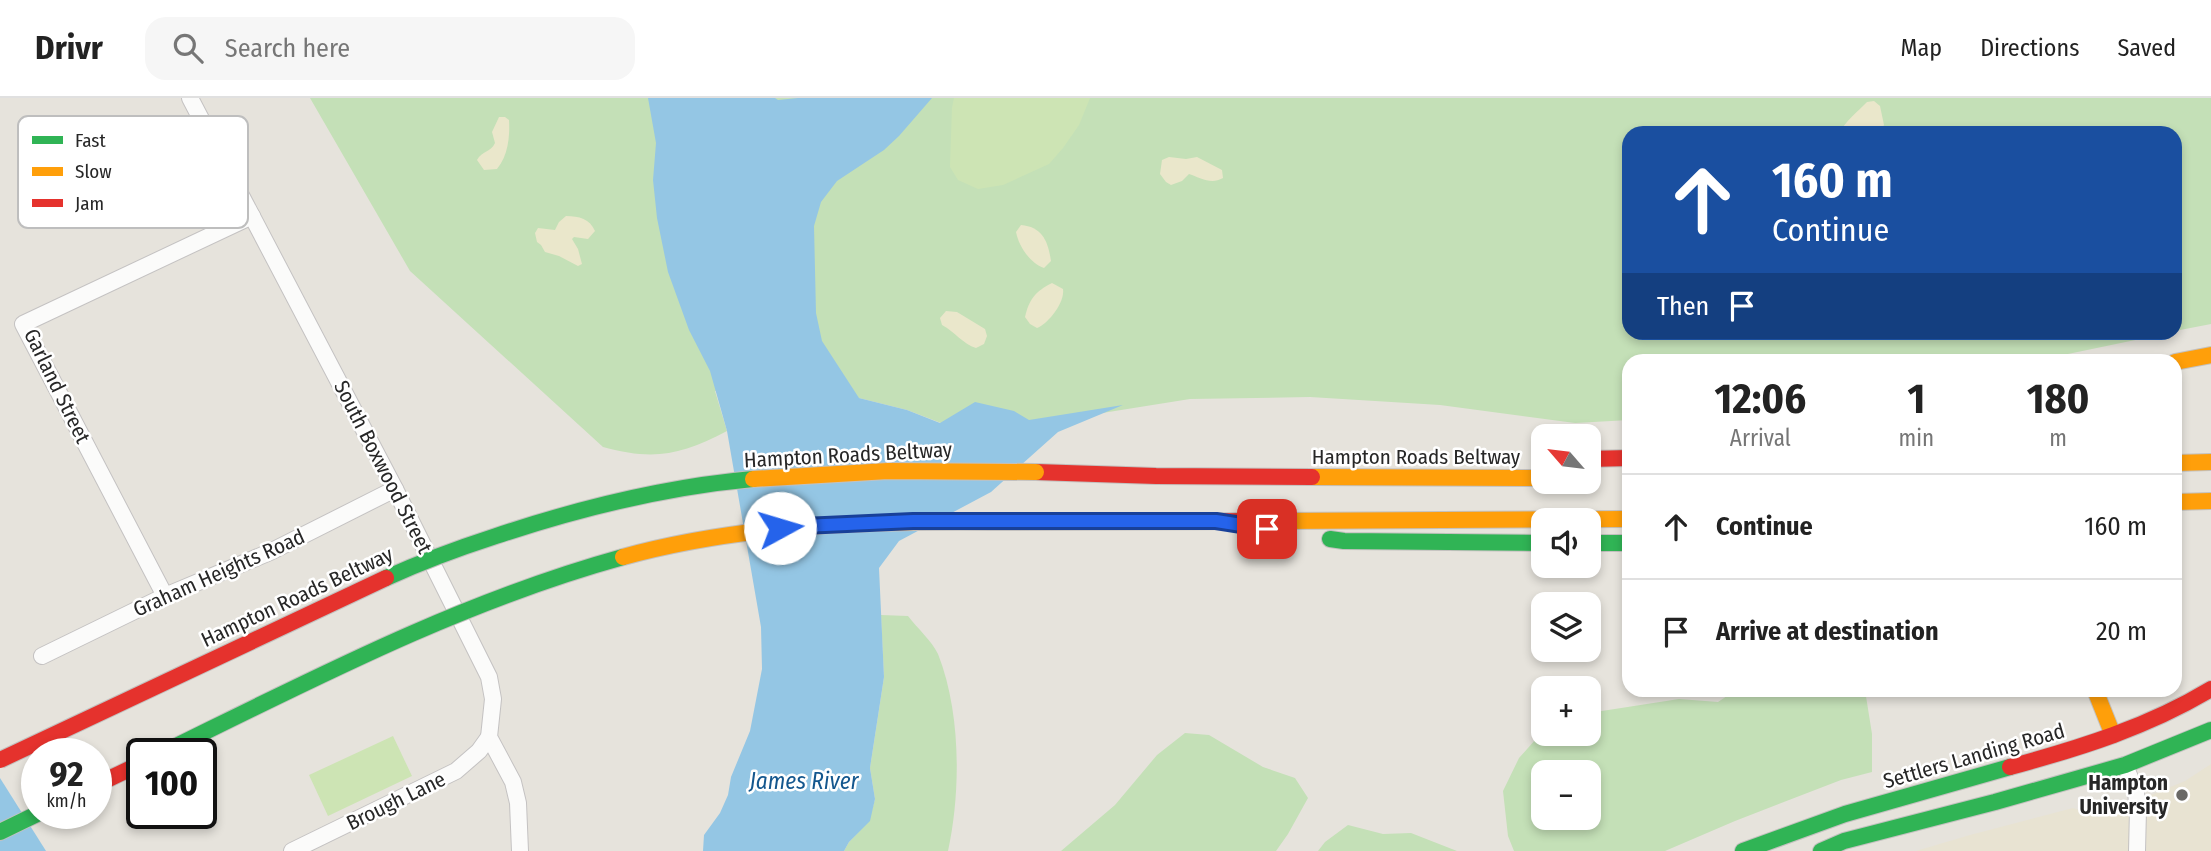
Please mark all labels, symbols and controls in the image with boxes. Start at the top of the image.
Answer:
search box [145,17,635,80]
text: Drivr [35,28,103,68]
icon: search [169,29,207,67]
text: Search here [225,33,350,64]
text: Map [1901,34,1942,62]
text: Directions [1980,34,2079,62]
text: Saved [2117,34,2176,62]
legend [18,116,248,228]
text: Fast [75,129,106,152]
text: 160 m [1772,151,1893,210]
icon: ahead [1657,154,1748,245]
text: Slow [75,160,112,183]
text: Jam [75,192,104,215]
text: Continue [1772,211,1889,249]
icon: arrive [1723,287,1761,325]
text: Then [1657,291,1709,322]
street label: Garland Street [18,324,96,448]
text: 12:06 [1714,374,1806,424]
text: 1 [1908,374,1925,424]
text: 180 [2027,374,2090,424]
street label: South Boxwood Street [328,376,438,558]
north arrow [1531,424,1601,494]
map controls [1531,424,1601,830]
text: Arrival [1730,424,1791,452]
text: min [1899,424,1934,452]
text: m [2049,424,2067,452]
street label: Hampton Roads Beltway [743,437,953,473]
street label: Hampton Roads Beltway [1312,444,1521,470]
position arrow [743,491,817,565]
pin [1237,499,1297,559]
button: sound [1531,508,1601,578]
icon: ahead [1657,508,1695,546]
icon: arrive [1248,510,1286,548]
text: Continue [1716,511,1813,542]
text: 160 m [2084,511,2147,542]
street label: Graham Heights Road [129,523,309,623]
street label: Hampton Roads Beltway [197,541,398,653]
button: layers [1531,592,1601,662]
icon: arrive [1657,613,1695,651]
text: Arrive at destination [1716,616,1939,647]
text: 20 m [2096,616,2147,647]
button: + [1531,676,1601,746]
street label: Settlers Landing Road [1880,718,2068,794]
speed limit sign: 100 [126,738,217,829]
text: 92 [50,753,83,795]
button: − [1531,760,1601,830]
street label: Brough Lane [342,766,450,836]
water label: James River [748,767,860,795]
place label: Hampton University [2079,770,2169,820]
marker: Hampton University [2174,787,2190,803]
text: km/h [46,790,87,812]

